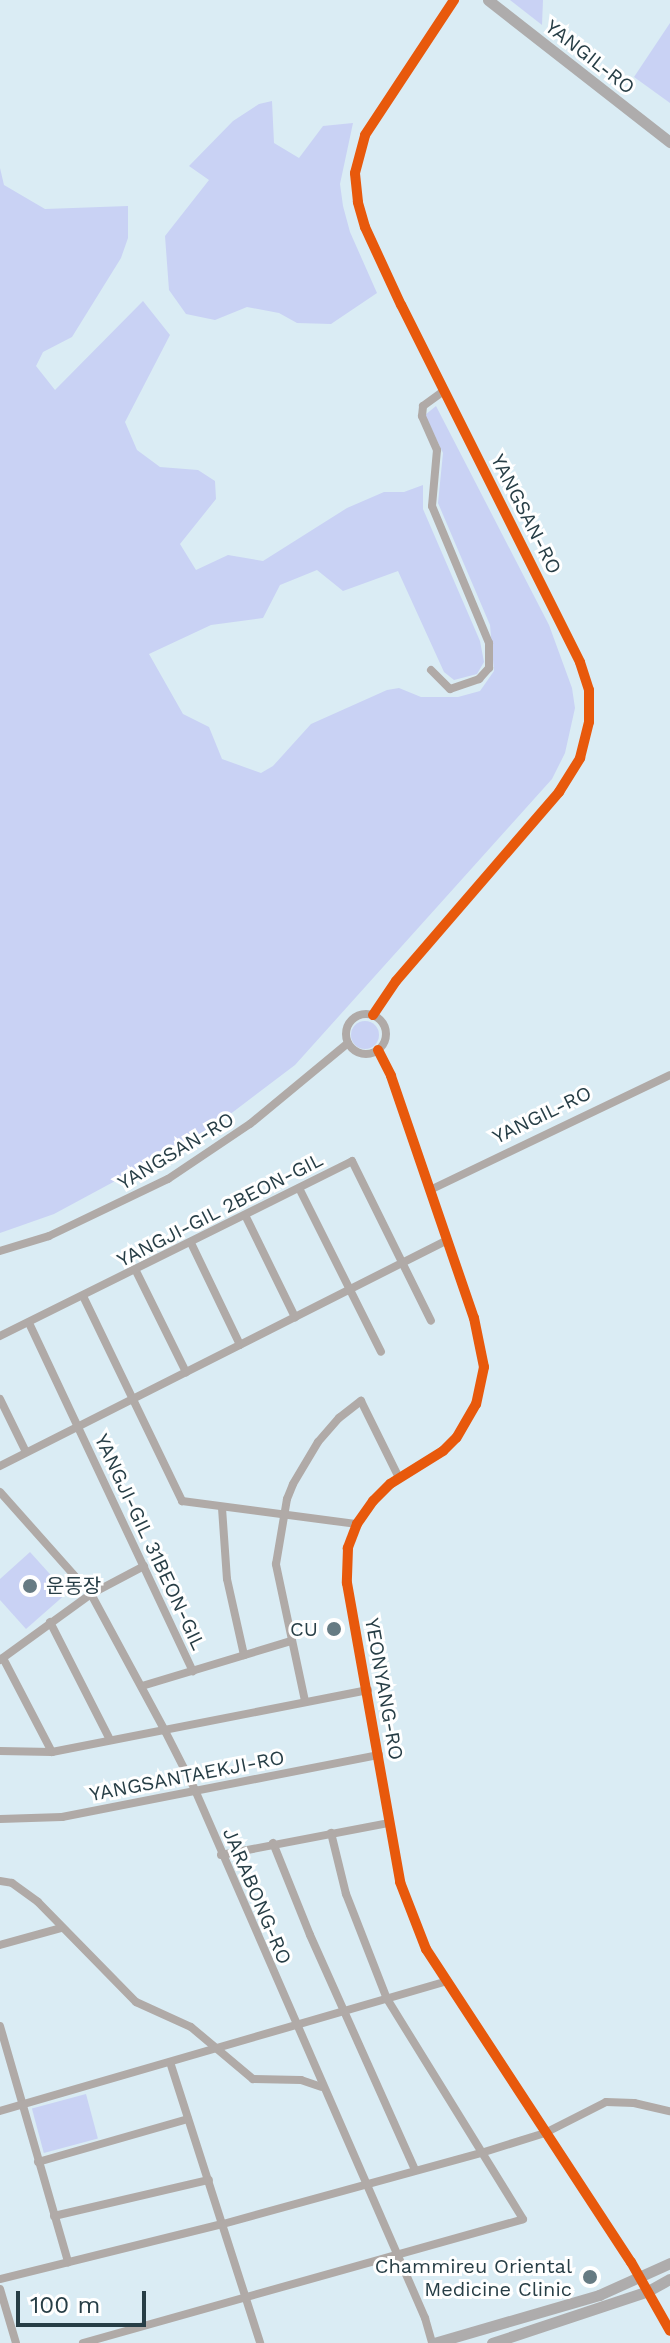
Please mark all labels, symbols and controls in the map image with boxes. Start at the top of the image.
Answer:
street label: YANGIL-RO [540,15,640,99]
street label: YANGSAN-RO [485,450,567,578]
street label: YANGIL-RO [489,1081,595,1149]
street label: YANGSAN-RO [114,1107,238,1195]
street label: YANGJI-GIL 2BEON-GIL [113,1147,327,1273]
street label: YANGJI-GIL 31BEON-GIL [89,1430,211,1654]
place label: 운동장 [46,1574,101,1598]
marker: 운동장 [21,1577,39,1595]
street label: YEONYANG-RO [360,1616,408,1762]
place label: CU [290,1617,318,1641]
marker: CU [325,1620,343,1638]
street label: YANGSANTAEKJI-RO [88,1745,286,1807]
street label: JARABONG-RO [217,1824,297,1968]
place label: Chammireu Oriental Medicine Clinic [375,2254,572,2301]
marker: Chammireu Oriental Medicine Clinic [579,2266,601,2288]
scale bar [20,2275,150,2325]
text: 100 m [30,2291,100,2319]

